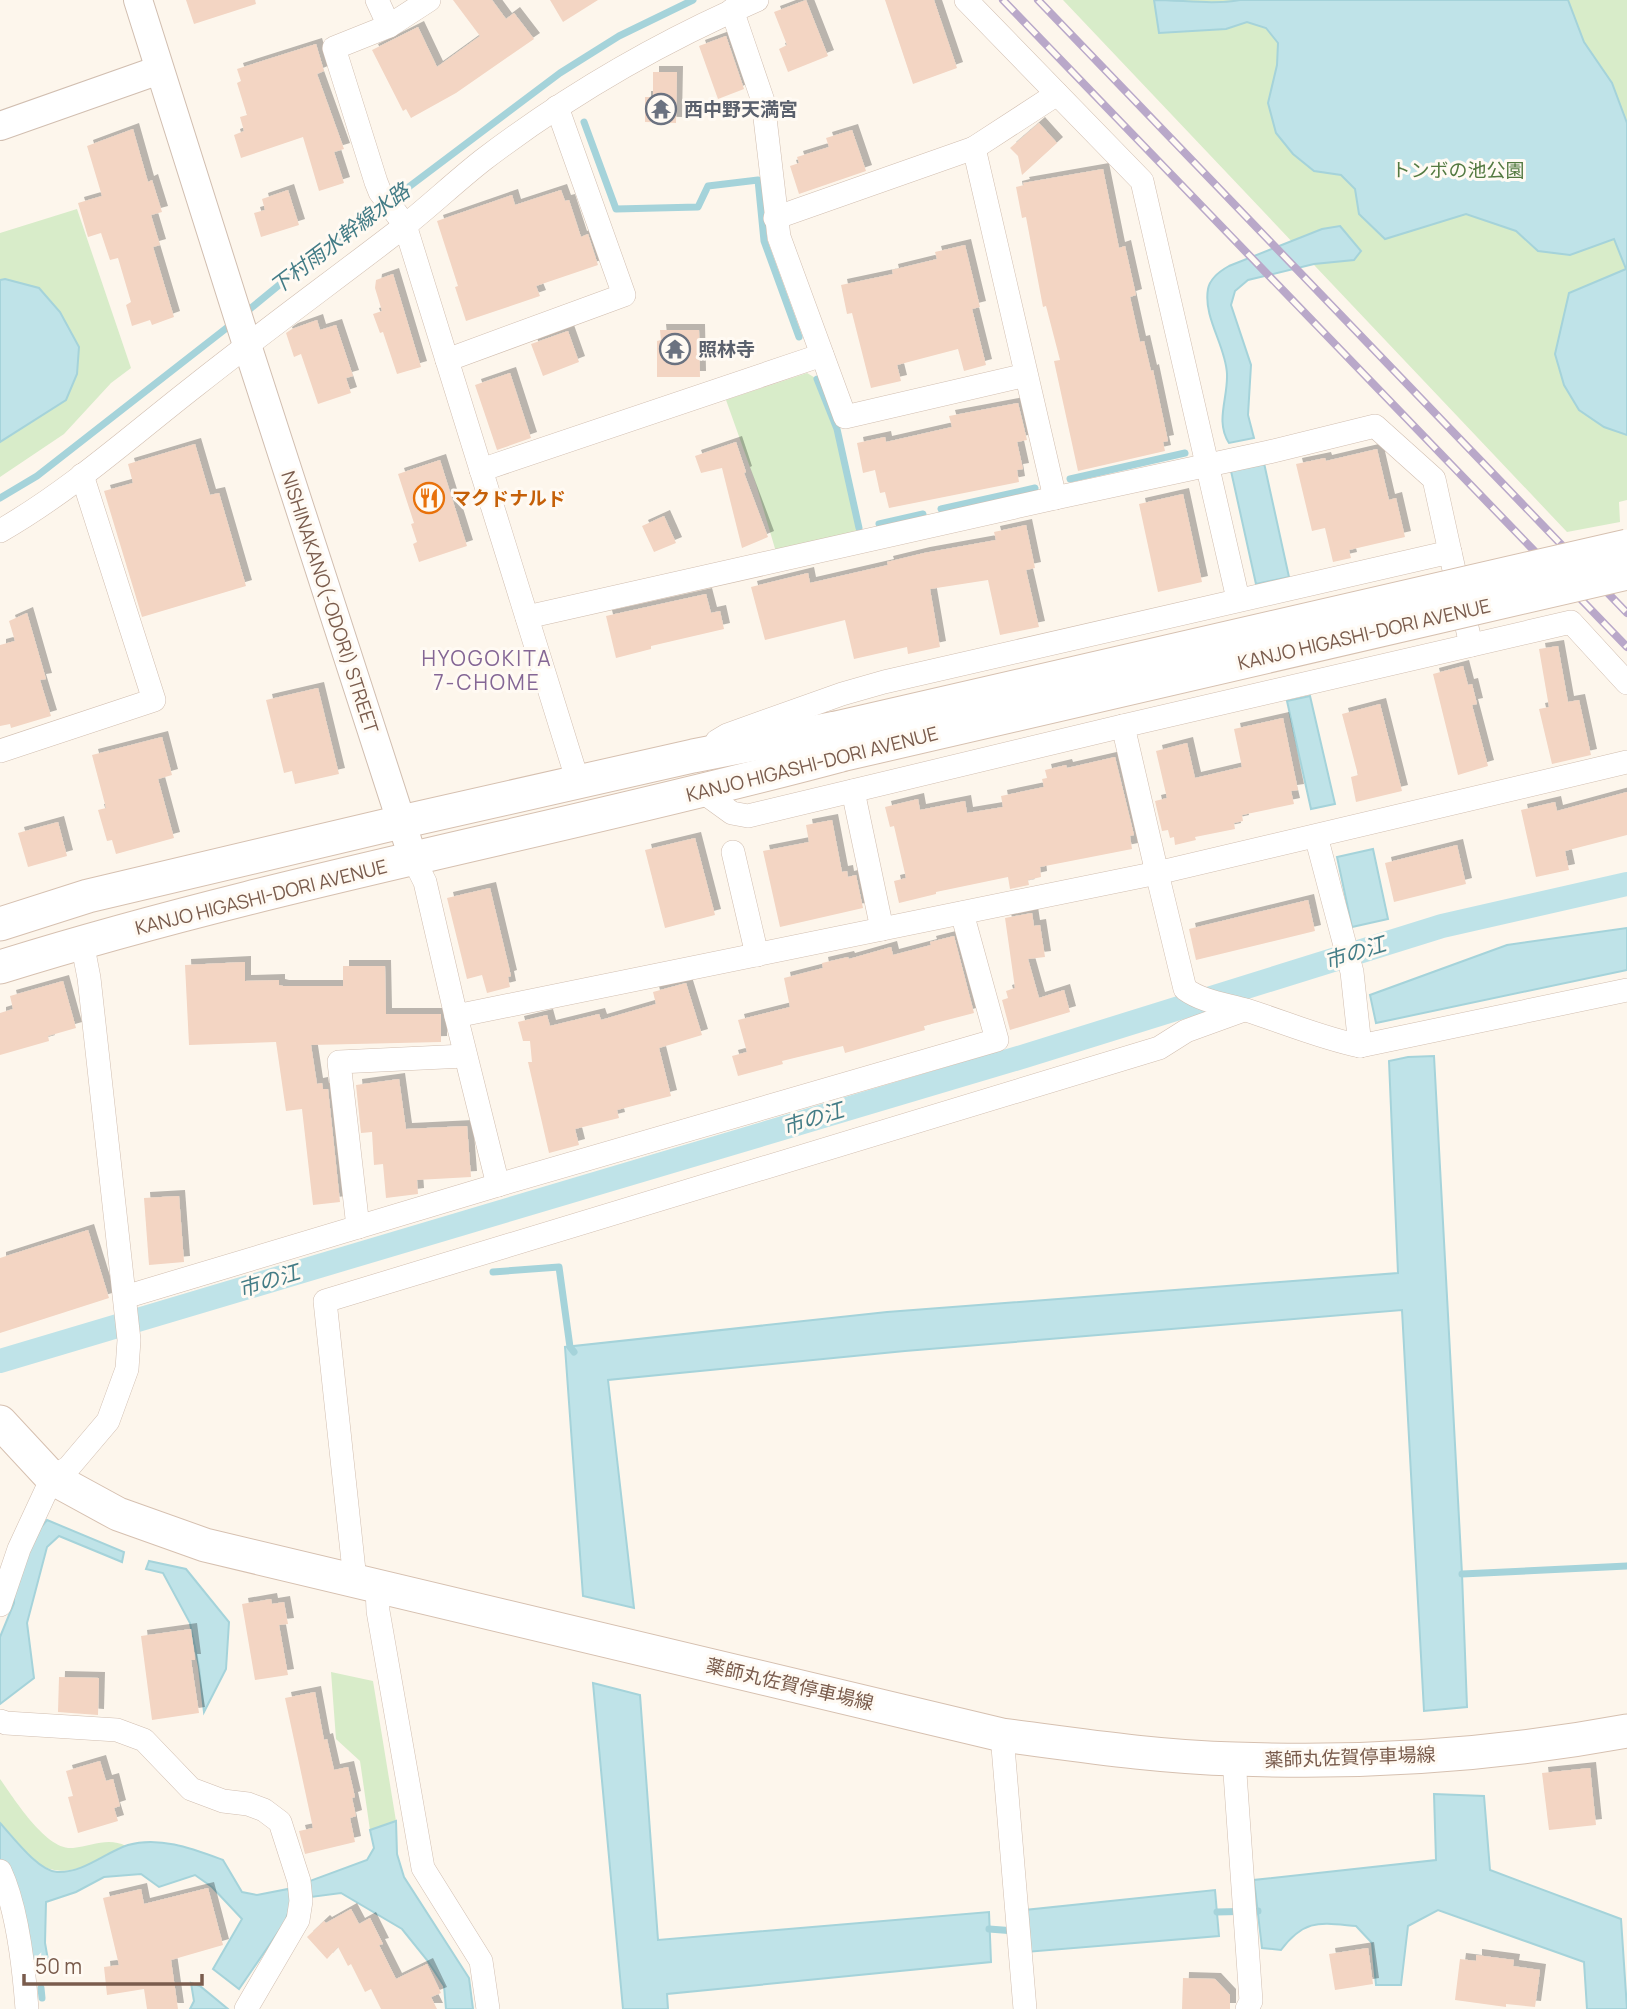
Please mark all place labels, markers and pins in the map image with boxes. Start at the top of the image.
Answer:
temple icon: 西中野天満宮 [644,92,678,126]
place label: 西中野天満宮 [684,96,798,122]
temple icon: 照林寺 [658,332,692,366]
place label: 照林寺 [698,336,755,362]
restaurant icon: マクドナルド [412,481,446,515]
place label: マクドナルド [452,485,566,511]

